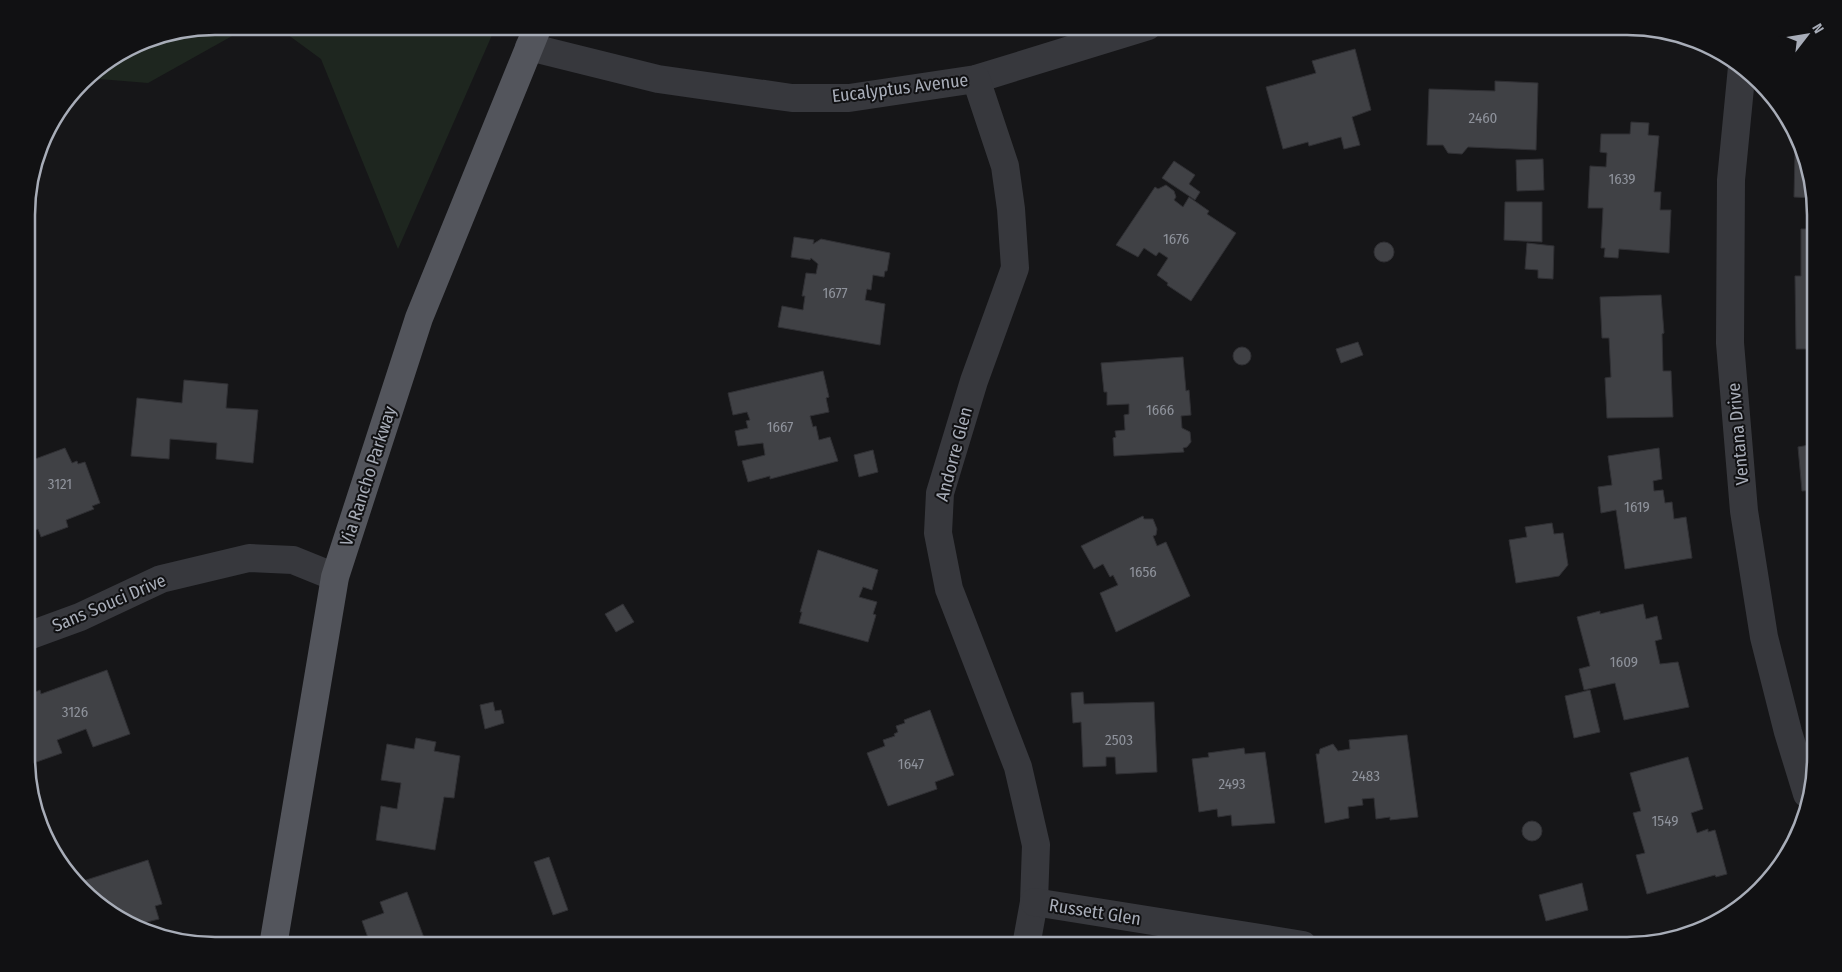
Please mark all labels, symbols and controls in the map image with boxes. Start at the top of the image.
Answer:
north arrow [1782,10,1832,60]
text: N [1808,21,1827,37]
street label: Eucalyptus Avenue [831,69,970,107]
house number: 2460 [1469,109,1497,127]
house number: 1639 [1608,170,1636,188]
house number: 1676 [1163,230,1189,248]
house number: 1677 [822,284,848,302]
street label: Ventana Drive [1723,382,1753,486]
house number: 1666 [1146,401,1174,419]
street label: Via Rancho Parkway [335,403,401,549]
street label: Andorre Glen [931,404,977,504]
house number: 1667 [767,418,793,436]
house number: 3121 [48,475,72,493]
house number: 1619 [1624,498,1650,516]
house number: 1656 [1129,563,1157,581]
street label: Sans Souci Drive [49,569,169,637]
house number: 1609 [1610,653,1638,671]
house number: 3126 [62,703,88,721]
house number: 2503 [1105,731,1133,749]
house number: 1647 [898,755,924,773]
house number: 2483 [1352,767,1380,785]
house number: 2493 [1218,775,1246,793]
house number: 1549 [1651,812,1679,830]
street label: Russett Glen [1048,894,1142,930]

